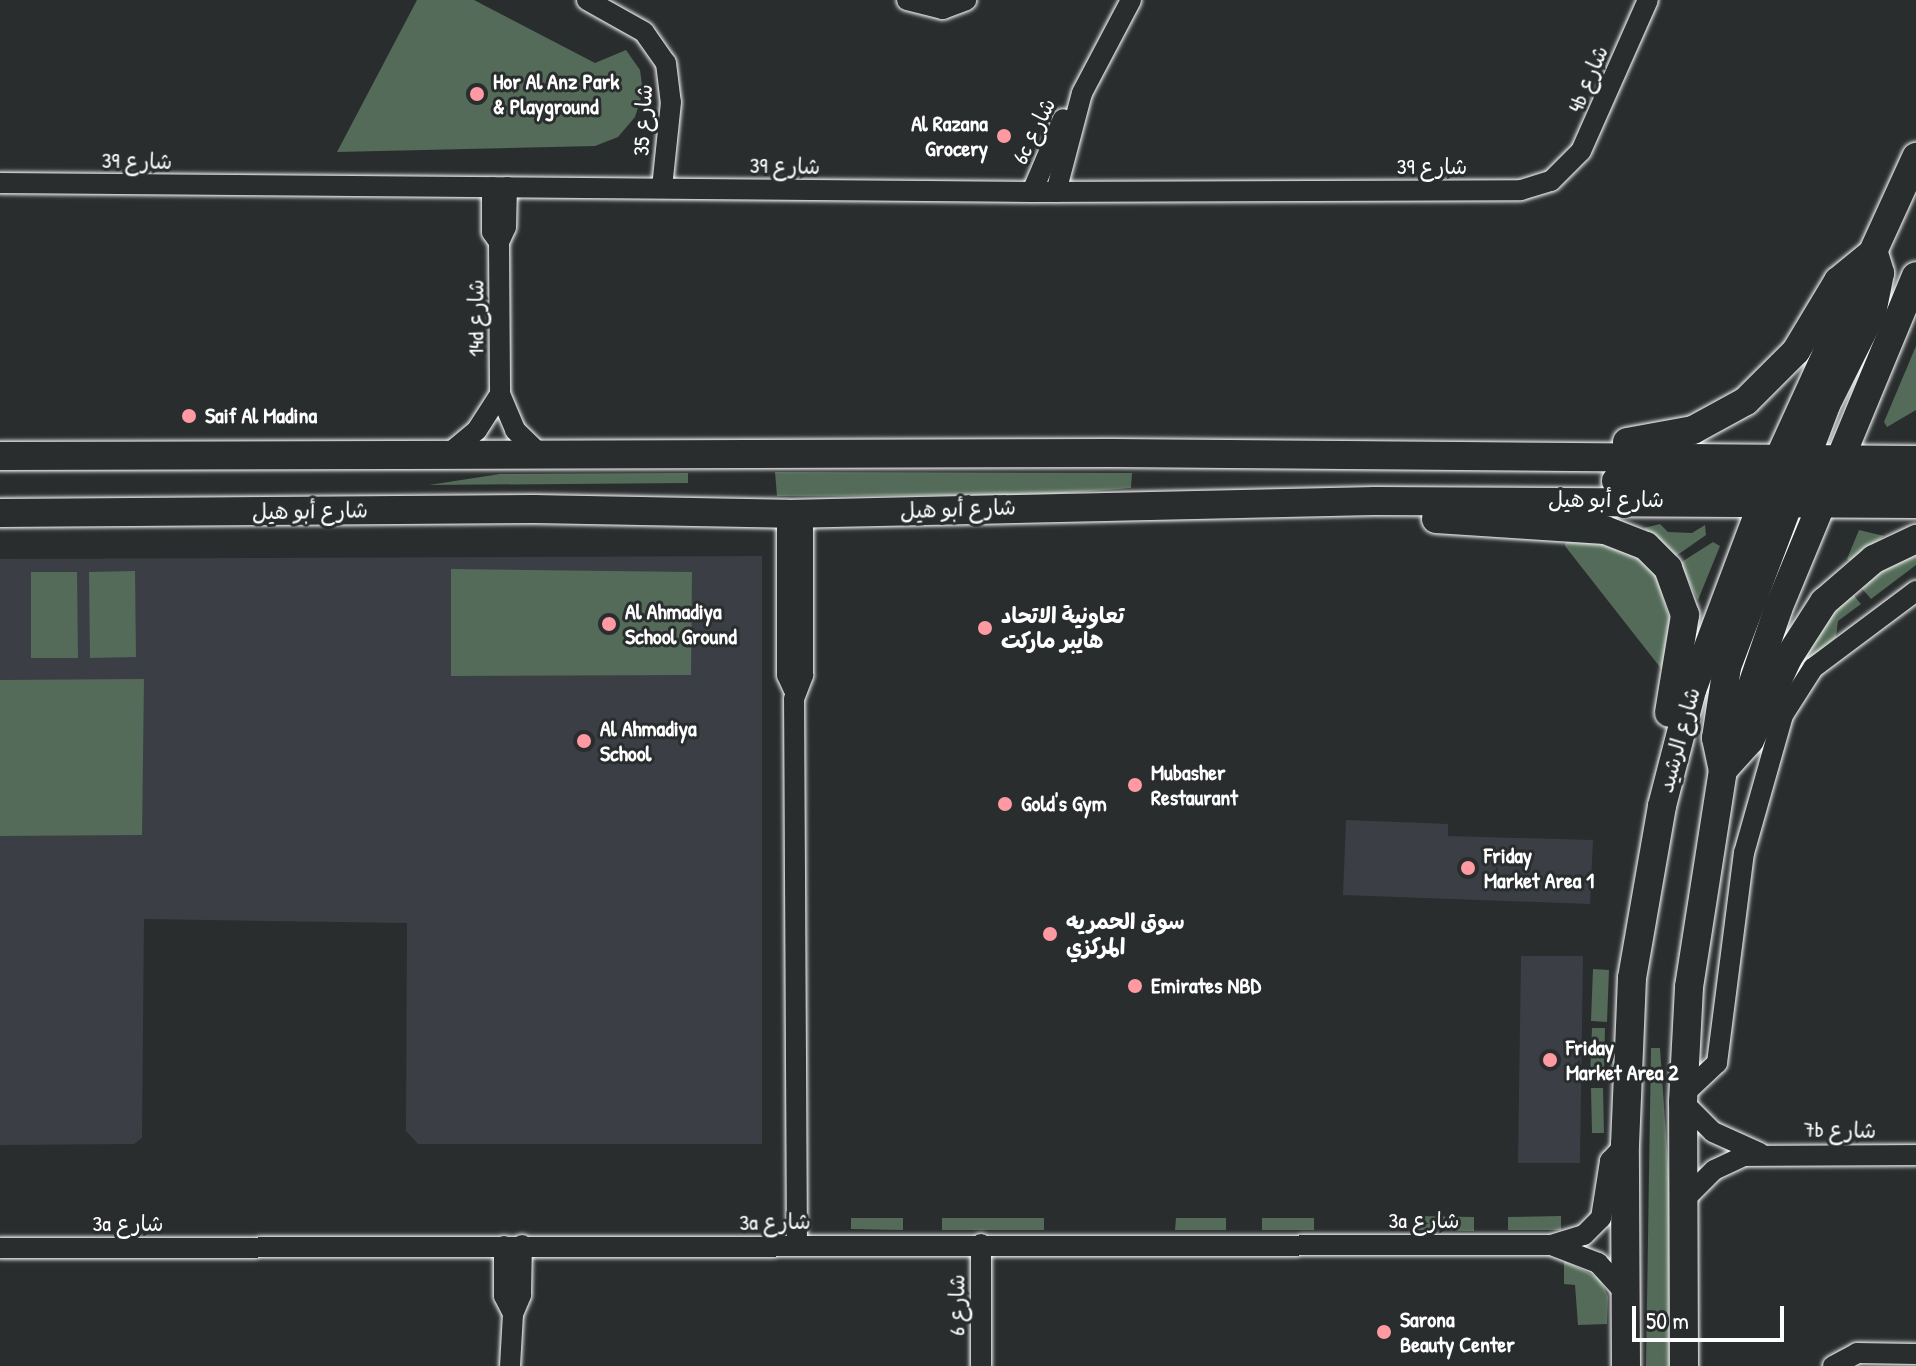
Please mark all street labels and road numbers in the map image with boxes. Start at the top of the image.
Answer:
street label: 4b شارع [1562,42,1614,116]
street label: شارع 35 [628,83,658,157]
street label: 6c شارع [1007,94,1061,168]
street label: شارع 39 [101,147,173,175]
street label: شارع 39 [749,152,821,180]
street label: شارع 39 [1397,154,1467,180]
street label: 14d شارع [463,279,489,357]
street label: شارع أبو هيل [1548,487,1664,513]
street label: شارع أبو هيل [900,494,1016,524]
street label: شارع أبو هيل [252,497,368,525]
street label: شارع الرشيد [1652,684,1706,796]
street label: 7b شارع [1803,1116,1877,1144]
street label: 3a شارع [739,1208,811,1236]
street label: 3a شارع [1388,1208,1460,1234]
street label: 3a شارع [92,1211,164,1237]
street label: شارع 6 [944,1274,970,1336]

